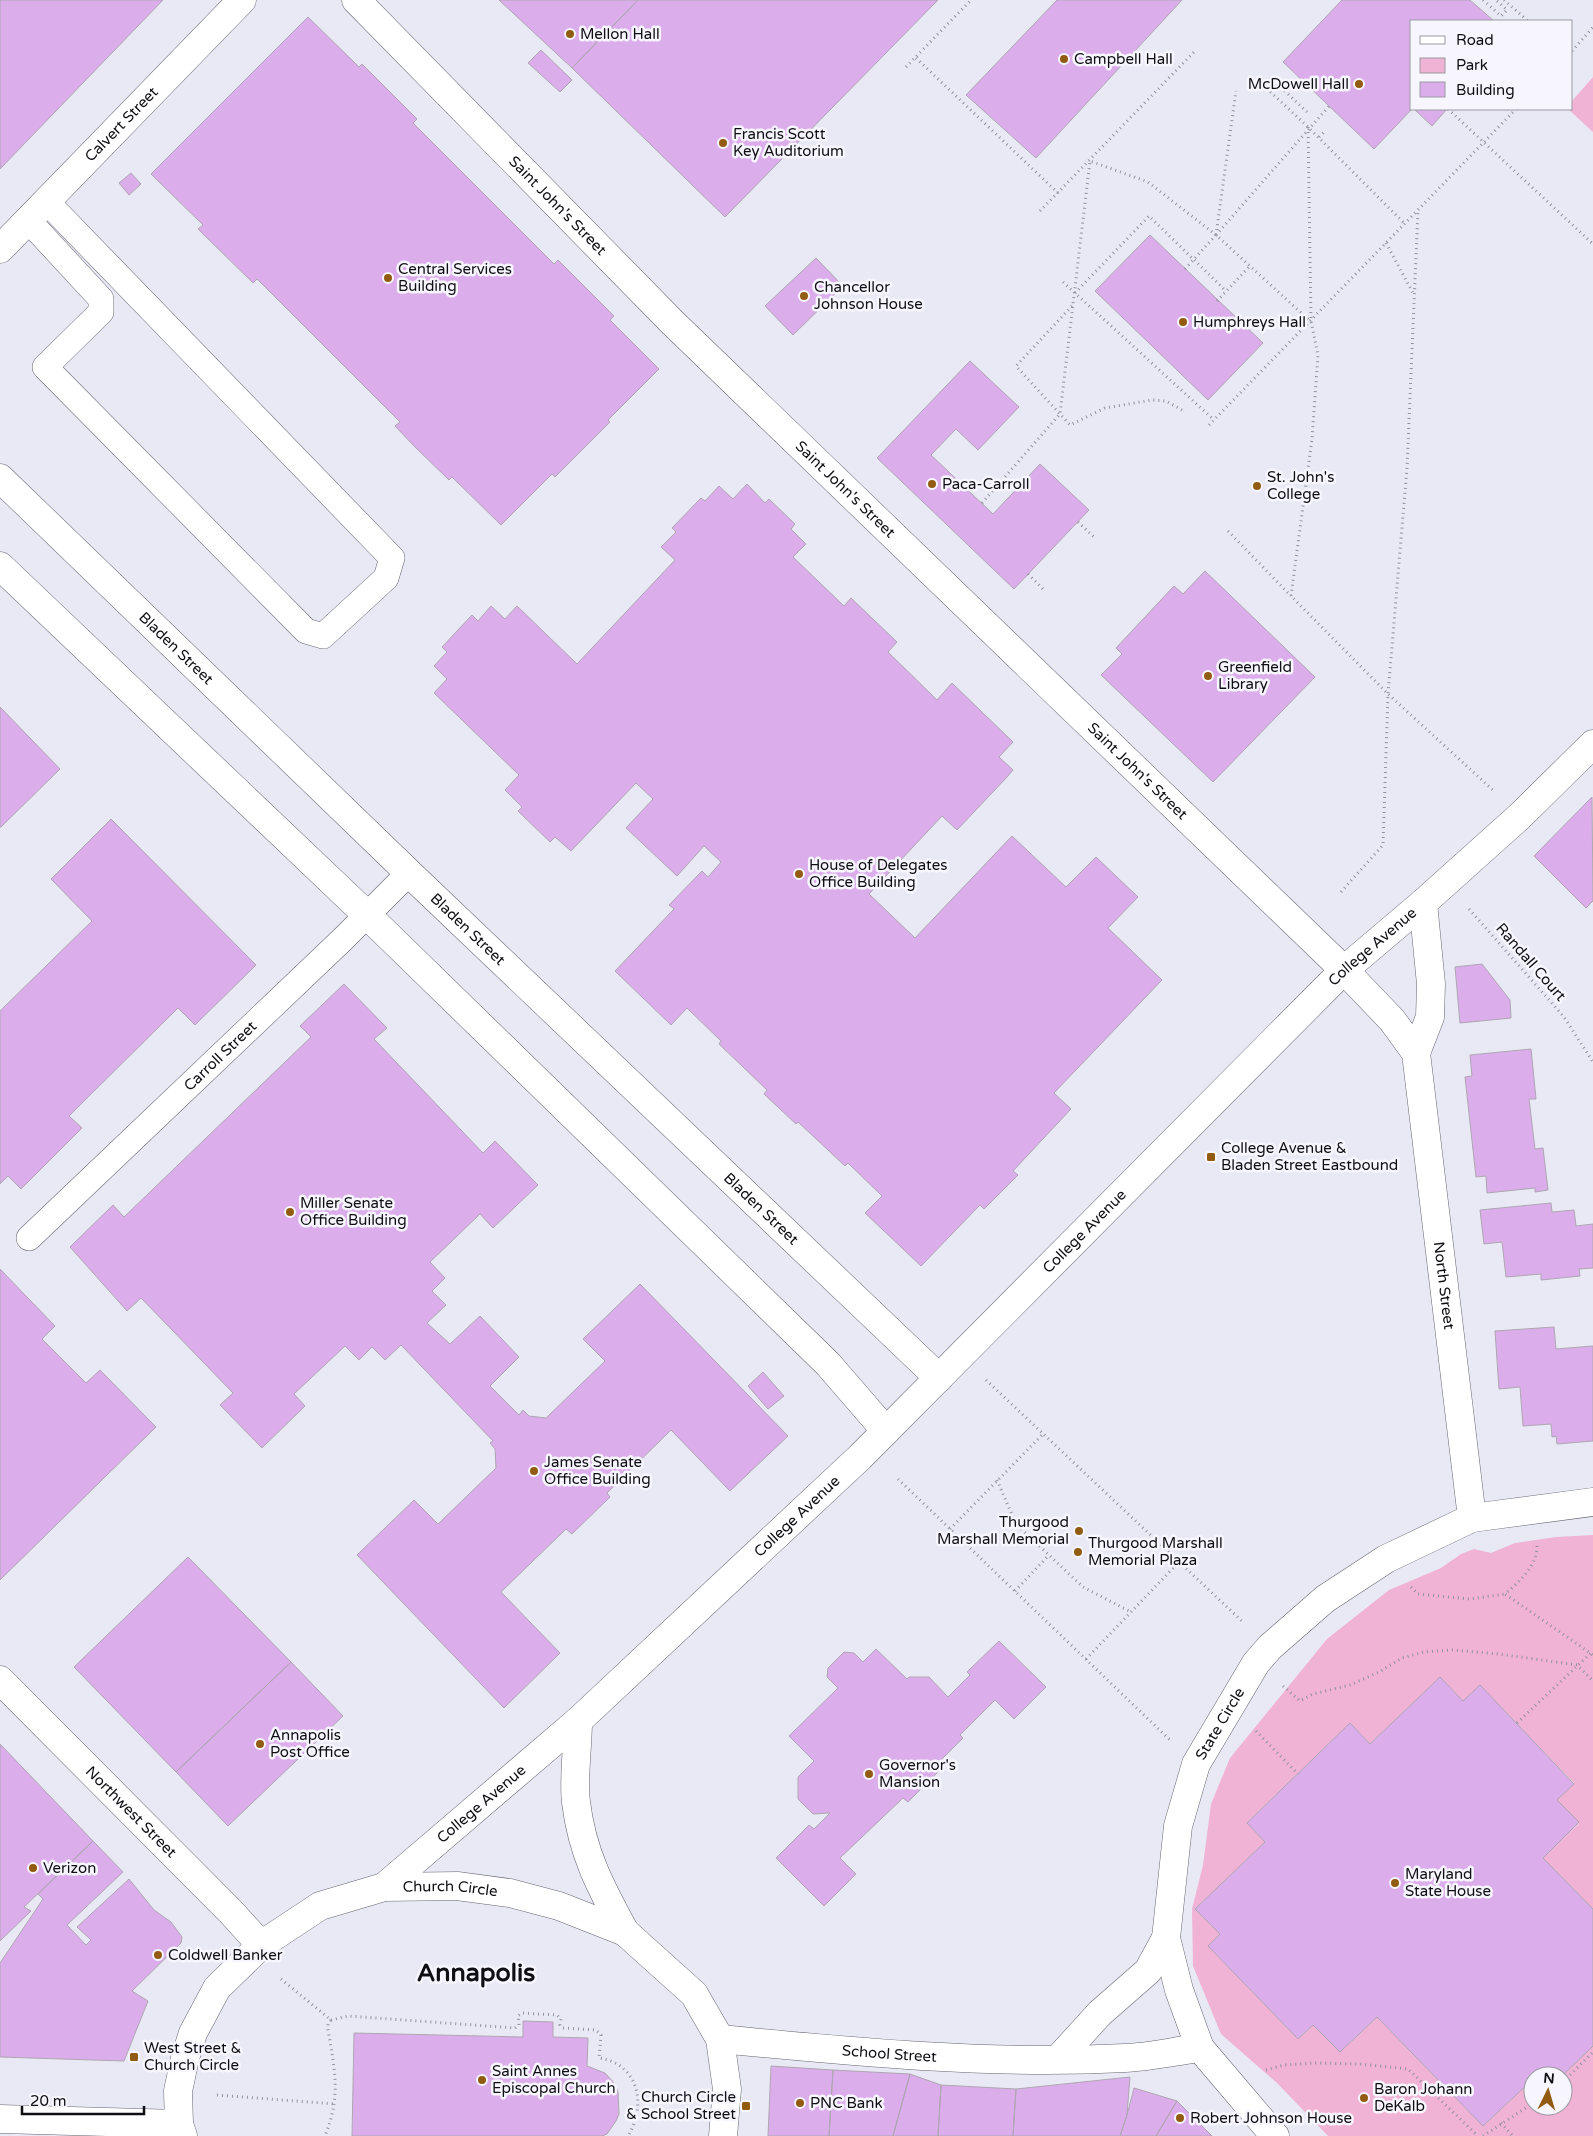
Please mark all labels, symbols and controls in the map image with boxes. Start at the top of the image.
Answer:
legend [1410,20,1573,110]
place label: Mellon Hall [580,25,660,43]
marker: Mellon Hall [564,28,576,40]
text: Road [1456,31,1494,49]
place label: Campbell Hall [1074,50,1173,68]
marker: Campbell Hall [1058,53,1070,65]
text: Park [1456,56,1488,74]
place label: McDowell Hall [1248,75,1349,93]
marker: McDowell Hall [1353,78,1365,90]
text: Building [1456,81,1515,99]
street label: Calvert Street [81,83,162,165]
place label: Francis Scott Key Auditorium [733,125,844,160]
marker: Francis Scott Key Auditorium [717,137,729,149]
street label: Saint John's Street [505,152,611,259]
place label: Central Services Building [398,260,512,295]
marker: Central Services Building [382,272,394,284]
place label: Chancellor Johnson House [814,278,923,313]
marker: Chancellor Johnson House [798,290,810,302]
place label: Humphreys Hall [1193,313,1306,331]
marker: Humphreys Hall [1177,316,1189,328]
street label: Saint John's Street [792,437,899,542]
place label: St. John's College [1267,468,1334,503]
place label: Paca-Carroll [942,475,1029,493]
marker: Paca-Carroll [926,478,938,490]
marker: St. John's College [1251,480,1263,492]
street label: Bladen Street [135,608,217,688]
place label: Greenfield Library [1218,658,1292,693]
marker: Greenfield Library [1202,670,1214,682]
street label: Saint John's Street [1084,719,1192,823]
place label: House of Delegates Office Building [809,856,947,891]
marker: House of Delegates Office Building [793,868,805,880]
street label: Bladen Street [427,889,509,969]
street label: College Avenue [1324,903,1420,990]
street label: Randall Court [1492,919,1570,1005]
street label: Carroll Street [180,1017,260,1095]
place label: College Avenue & Bladen Street Eastbound [1221,1139,1398,1174]
marker: College Avenue & Bladen Street Eastbound [1205,1151,1217,1163]
street label: Bladen Street [720,1169,802,1248]
street label: College Avenue [1039,1185,1130,1277]
place label: Miller Senate Office Building [300,1194,407,1229]
marker: Miller Senate Office Building [284,1206,296,1218]
street label: North Street [1430,1241,1458,1331]
place label: James Senate Office Building [544,1453,651,1488]
marker: James Senate Office Building [528,1465,540,1477]
street label: College Avenue [750,1472,843,1561]
place label: Thurgood Marshall Memorial [937,1513,1069,1548]
marker: Thurgood Marshall Memorial [1073,1525,1085,1537]
place label: Thurgood Marshall Memorial Plaza [1088,1534,1223,1569]
marker: Thurgood Marshall Memorial Plaza [1072,1546,1084,1558]
street label: State Circle [1192,1684,1248,1763]
place label: Annapolis Post Office [270,1726,350,1761]
marker: Annapolis Post Office [254,1738,266,1750]
place label: Governor's Mansion [879,1756,956,1791]
street label: College Avenue [433,1761,529,1847]
street label: Northwest Street [82,1762,181,1861]
marker: Governor's Mansion [863,1768,875,1780]
place label: Verizon [43,1859,96,1877]
marker: Verizon [27,1862,39,1874]
place label: Maryland State House [1405,1865,1491,1900]
street label: Church Circle [403,1877,499,1900]
marker: Maryland State House [1389,1877,1401,1889]
place label: Coldwell Banker [168,1946,283,1964]
marker: Coldwell Banker [152,1949,164,1961]
district label: Annapolis [417,1958,535,1988]
place label: West Street & Church Circle [144,2039,242,2074]
street label: School Street [841,2041,938,2066]
marker: West Street & Church Circle [128,2051,140,2063]
place label: Saint Annes Episcopal Church [492,2062,616,2097]
north arrow [1523,2066,1573,2116]
text: N [1543,2070,1555,2088]
marker: Saint Annes Episcopal Church [476,2074,488,2086]
place label: Baron Johann DeKalb [1374,2080,1472,2115]
scale bar [22,2084,145,2116]
place label: Church Circle & School Street [626,2088,736,2123]
text: 20 m [30,2092,67,2110]
marker: Baron Johann DeKalb [1358,2092,1370,2104]
place label: PNC Bank [810,2094,883,2112]
marker: PNC Bank [794,2097,806,2109]
marker: Church Circle & School Street [740,2100,752,2112]
place label: Robert Johnson House [1190,2109,1352,2127]
marker: Robert Johnson House [1174,2112,1186,2124]

